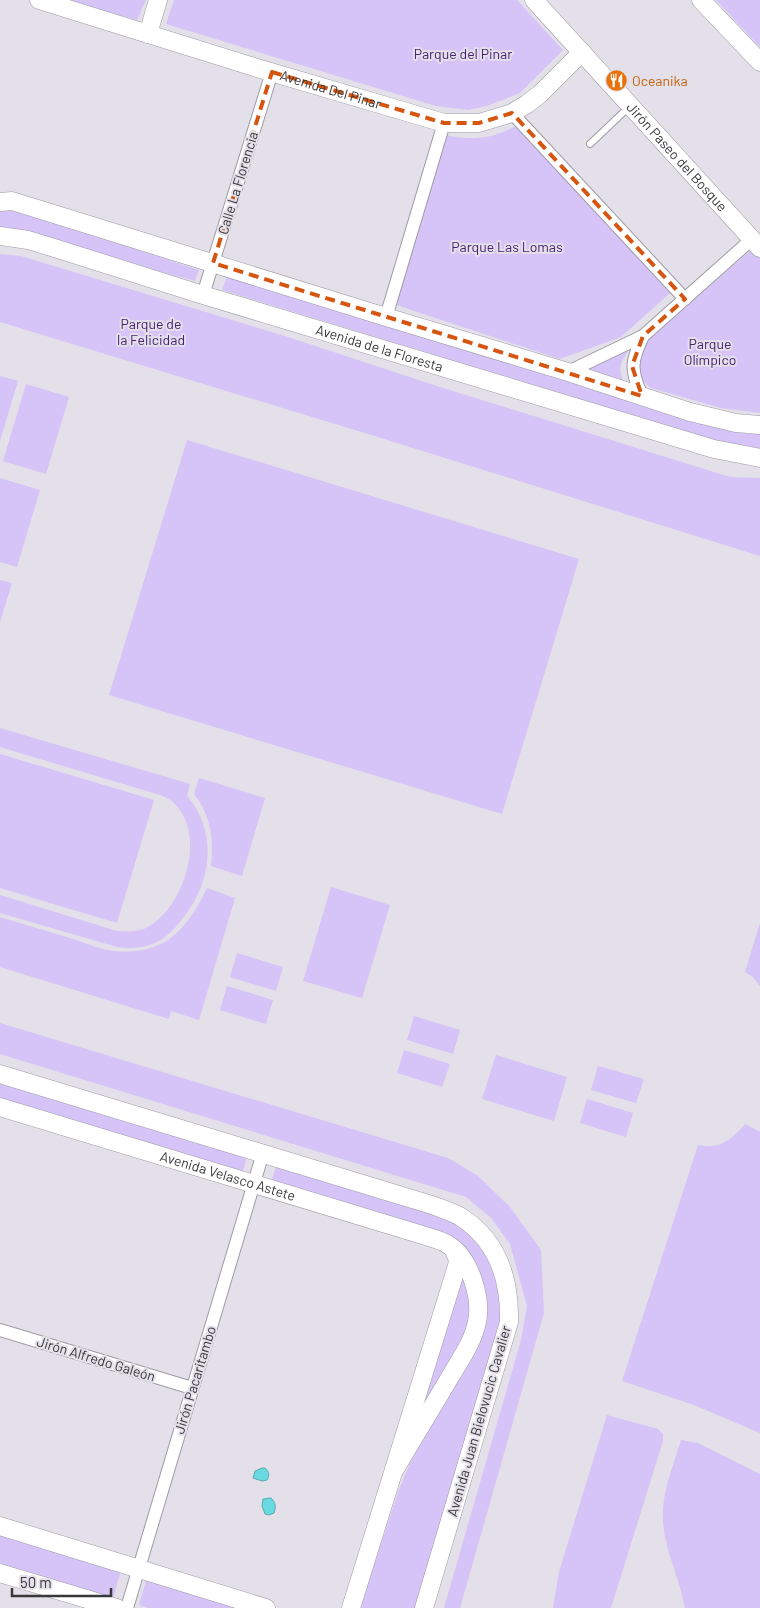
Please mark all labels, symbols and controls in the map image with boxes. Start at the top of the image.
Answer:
park label: Parque del Pinar [414,45,512,62]
street label: Avenida Del Pinar [278,66,383,112]
restaurant icon: Oceanika [604,69,628,93]
place label: Oceanika [632,72,688,89]
street label: Jirón Paseo del Bosque [623,98,731,214]
street label: Calle La Florencia [214,129,261,236]
park label: Parque Las Lomas [451,238,563,255]
park label: Parque de la Felicidad [117,315,185,348]
street label: Avenida de la Floresta [314,320,445,375]
park label: Parque Olímpico [684,335,736,368]
street label: Avenida Velasco Astete [158,1147,298,1204]
street label: Avenida Juan Bielovucic Cavalier [443,1323,514,1518]
street label: Jirón Pacaritambo [170,1324,219,1436]
street label: Jirón Alfredo Galeón [35,1332,158,1385]
scale bar [12,1566,111,1598]
text: 50 m [20,1573,52,1591]

